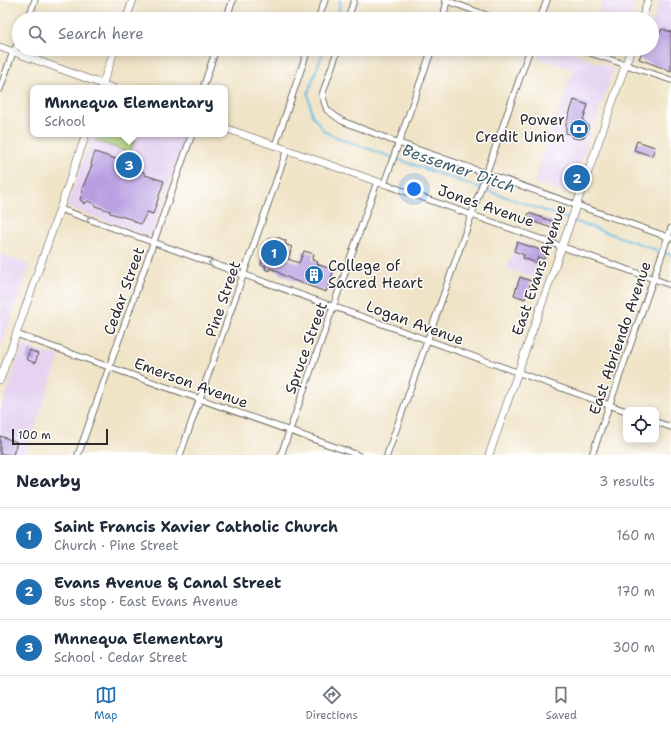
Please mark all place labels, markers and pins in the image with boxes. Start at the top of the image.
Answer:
place label: Power Credit Union [475,110,565,147]
bank icon: Power Credit Union [568,118,590,140]
pin: 3 [116,150,142,180]
pin: 2 [564,163,590,193]
pin: 1 [261,238,287,268]
place label: College of Sacred Heart [328,256,423,293]
building icon: College of Sacred Heart [303,264,325,286]

